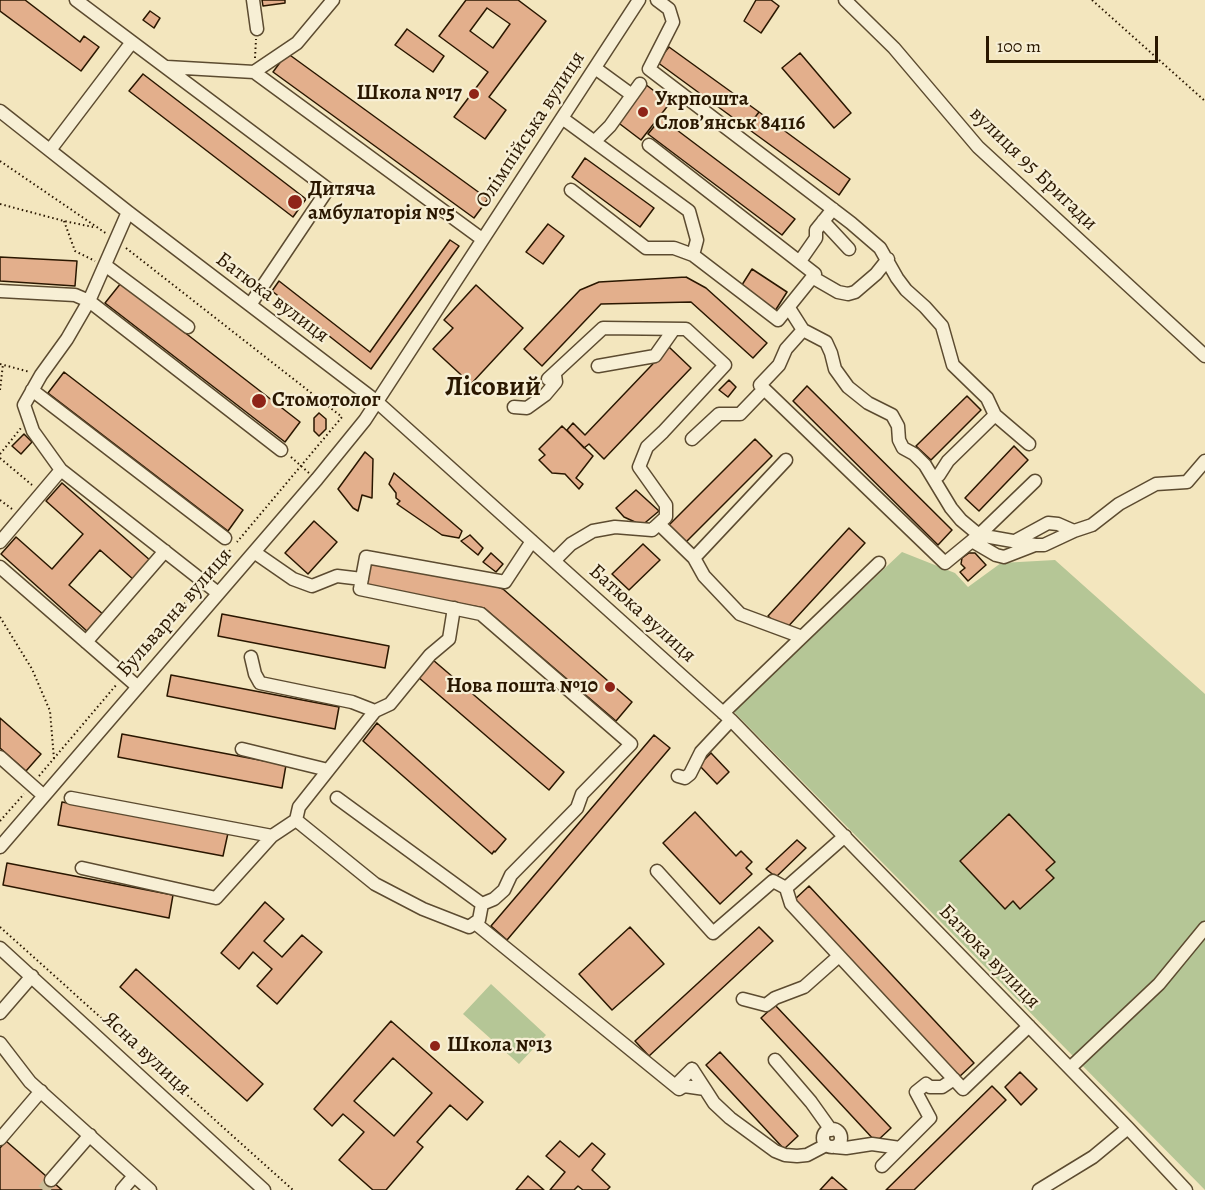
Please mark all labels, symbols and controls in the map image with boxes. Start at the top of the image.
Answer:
scale bar [989,24,1162,62]
text: 100 m [997,34,1041,58]
street label: Олімпійська вулиця [471,47,591,213]
place label: Школа №17 [357,81,462,107]
marker: Школа №17 [467,87,481,101]
place label: Укрпошта Слов’янськ 84116 [655,87,805,137]
street label: вулиця 95 Бригади [964,102,1102,236]
marker: Укрпошта Слов’янськ 84116 [636,105,650,119]
place label: Дитяча амбулаторія №5 [308,177,455,227]
marker: Дитяча амбулаторія №5 [286,193,304,211]
street label: Батюка вулиця [210,247,334,349]
district label: Лісовий [445,372,541,404]
place label: Стомотолог [272,388,381,414]
marker: Стомотолог [250,392,268,410]
street label: Бульварна вулиця [112,543,238,683]
street label: Батюка вулиця [583,559,701,669]
place label: Нова пошта №10 [446,674,598,700]
marker: Нова пошта №10 [603,680,617,694]
street label: Батюка вулиця [933,900,1045,1014]
street label: Ясна вулиця [97,1007,195,1101]
place label: Школа №13 [447,1033,553,1059]
marker: Школа №13 [428,1039,442,1053]

